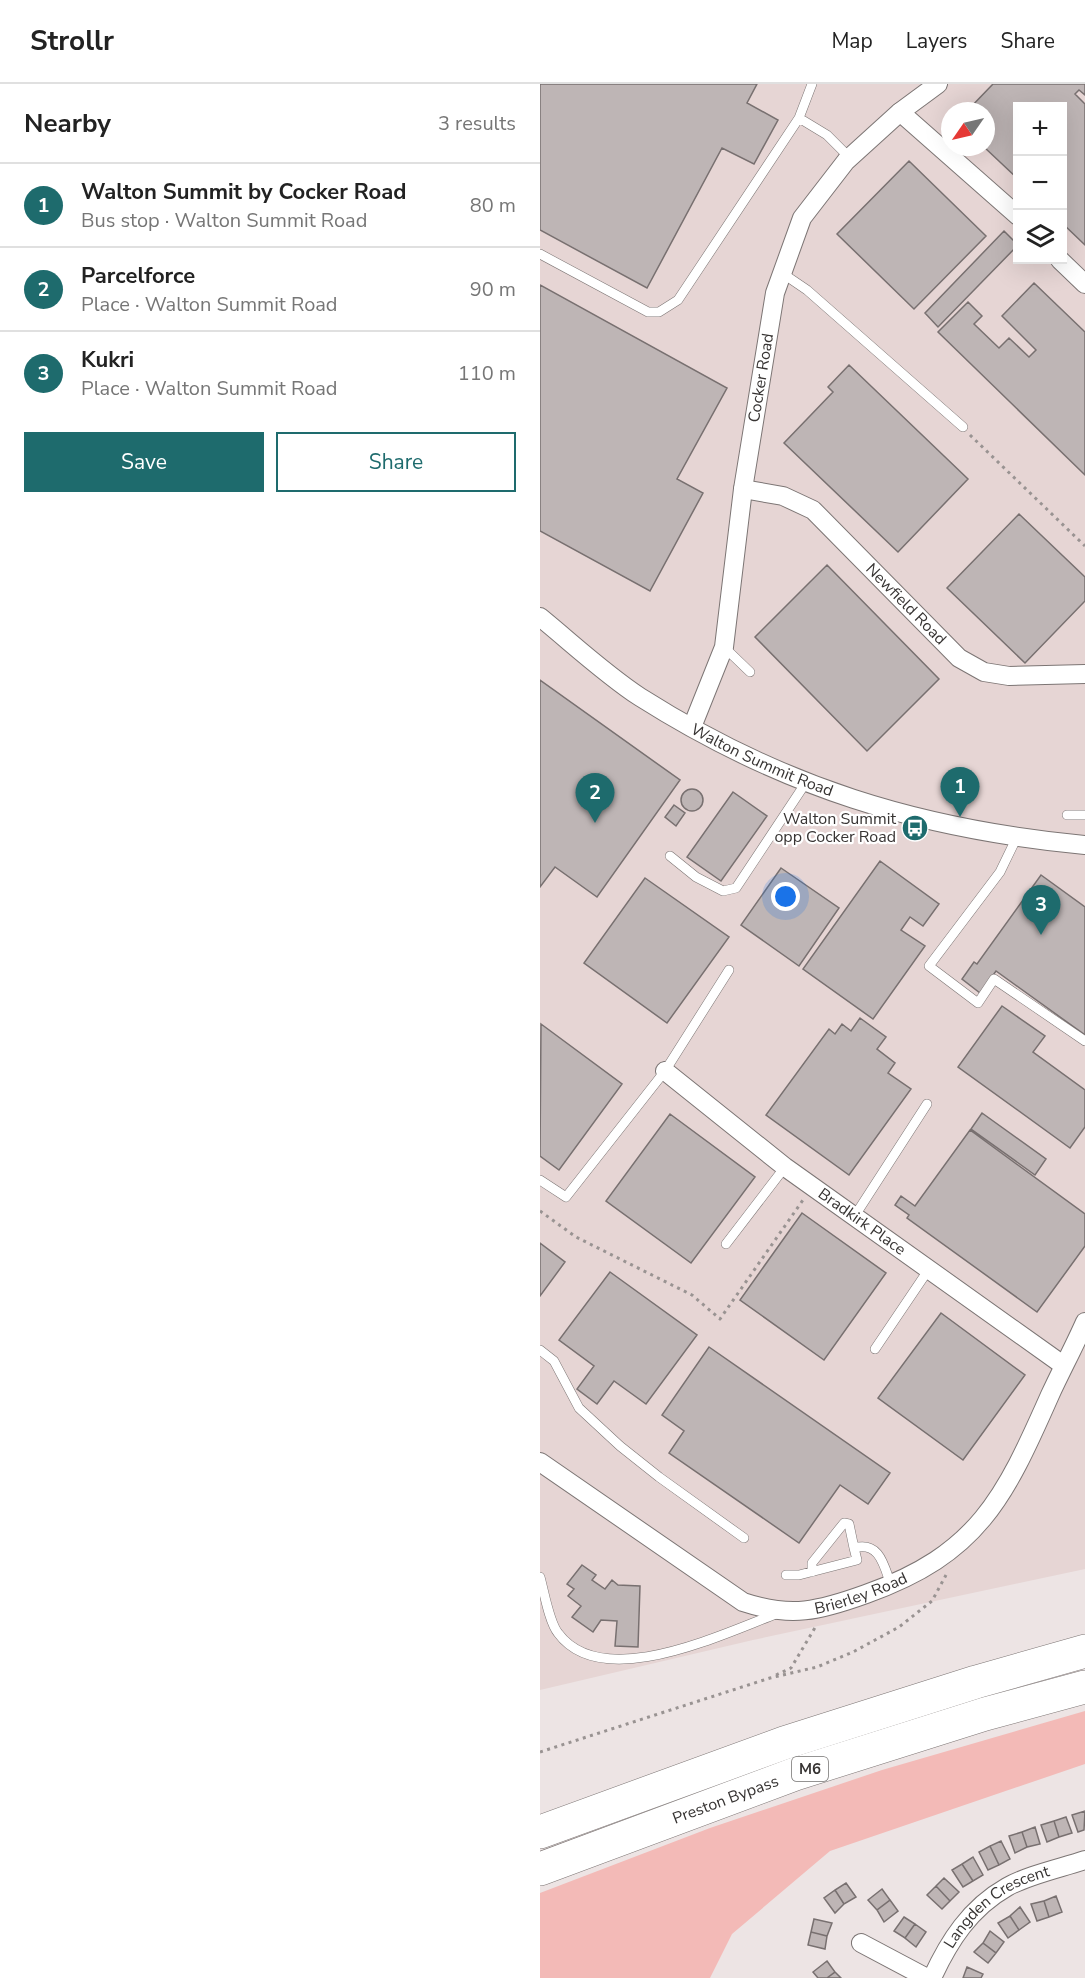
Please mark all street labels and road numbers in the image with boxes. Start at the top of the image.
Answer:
street label: Cocker Road [743,332,779,424]
street label: Newfield Road [861,558,951,650]
street label: Walton Summit Road [687,718,836,802]
street label: Bradkirk Place [813,1183,910,1261]
street label: Brierley Road [812,1567,911,1620]
road number: M6 [792,1757,828,1781]
street label: Preston Bypass [669,1770,782,1830]
street label: Langden Crescent [939,1860,1052,1953]

